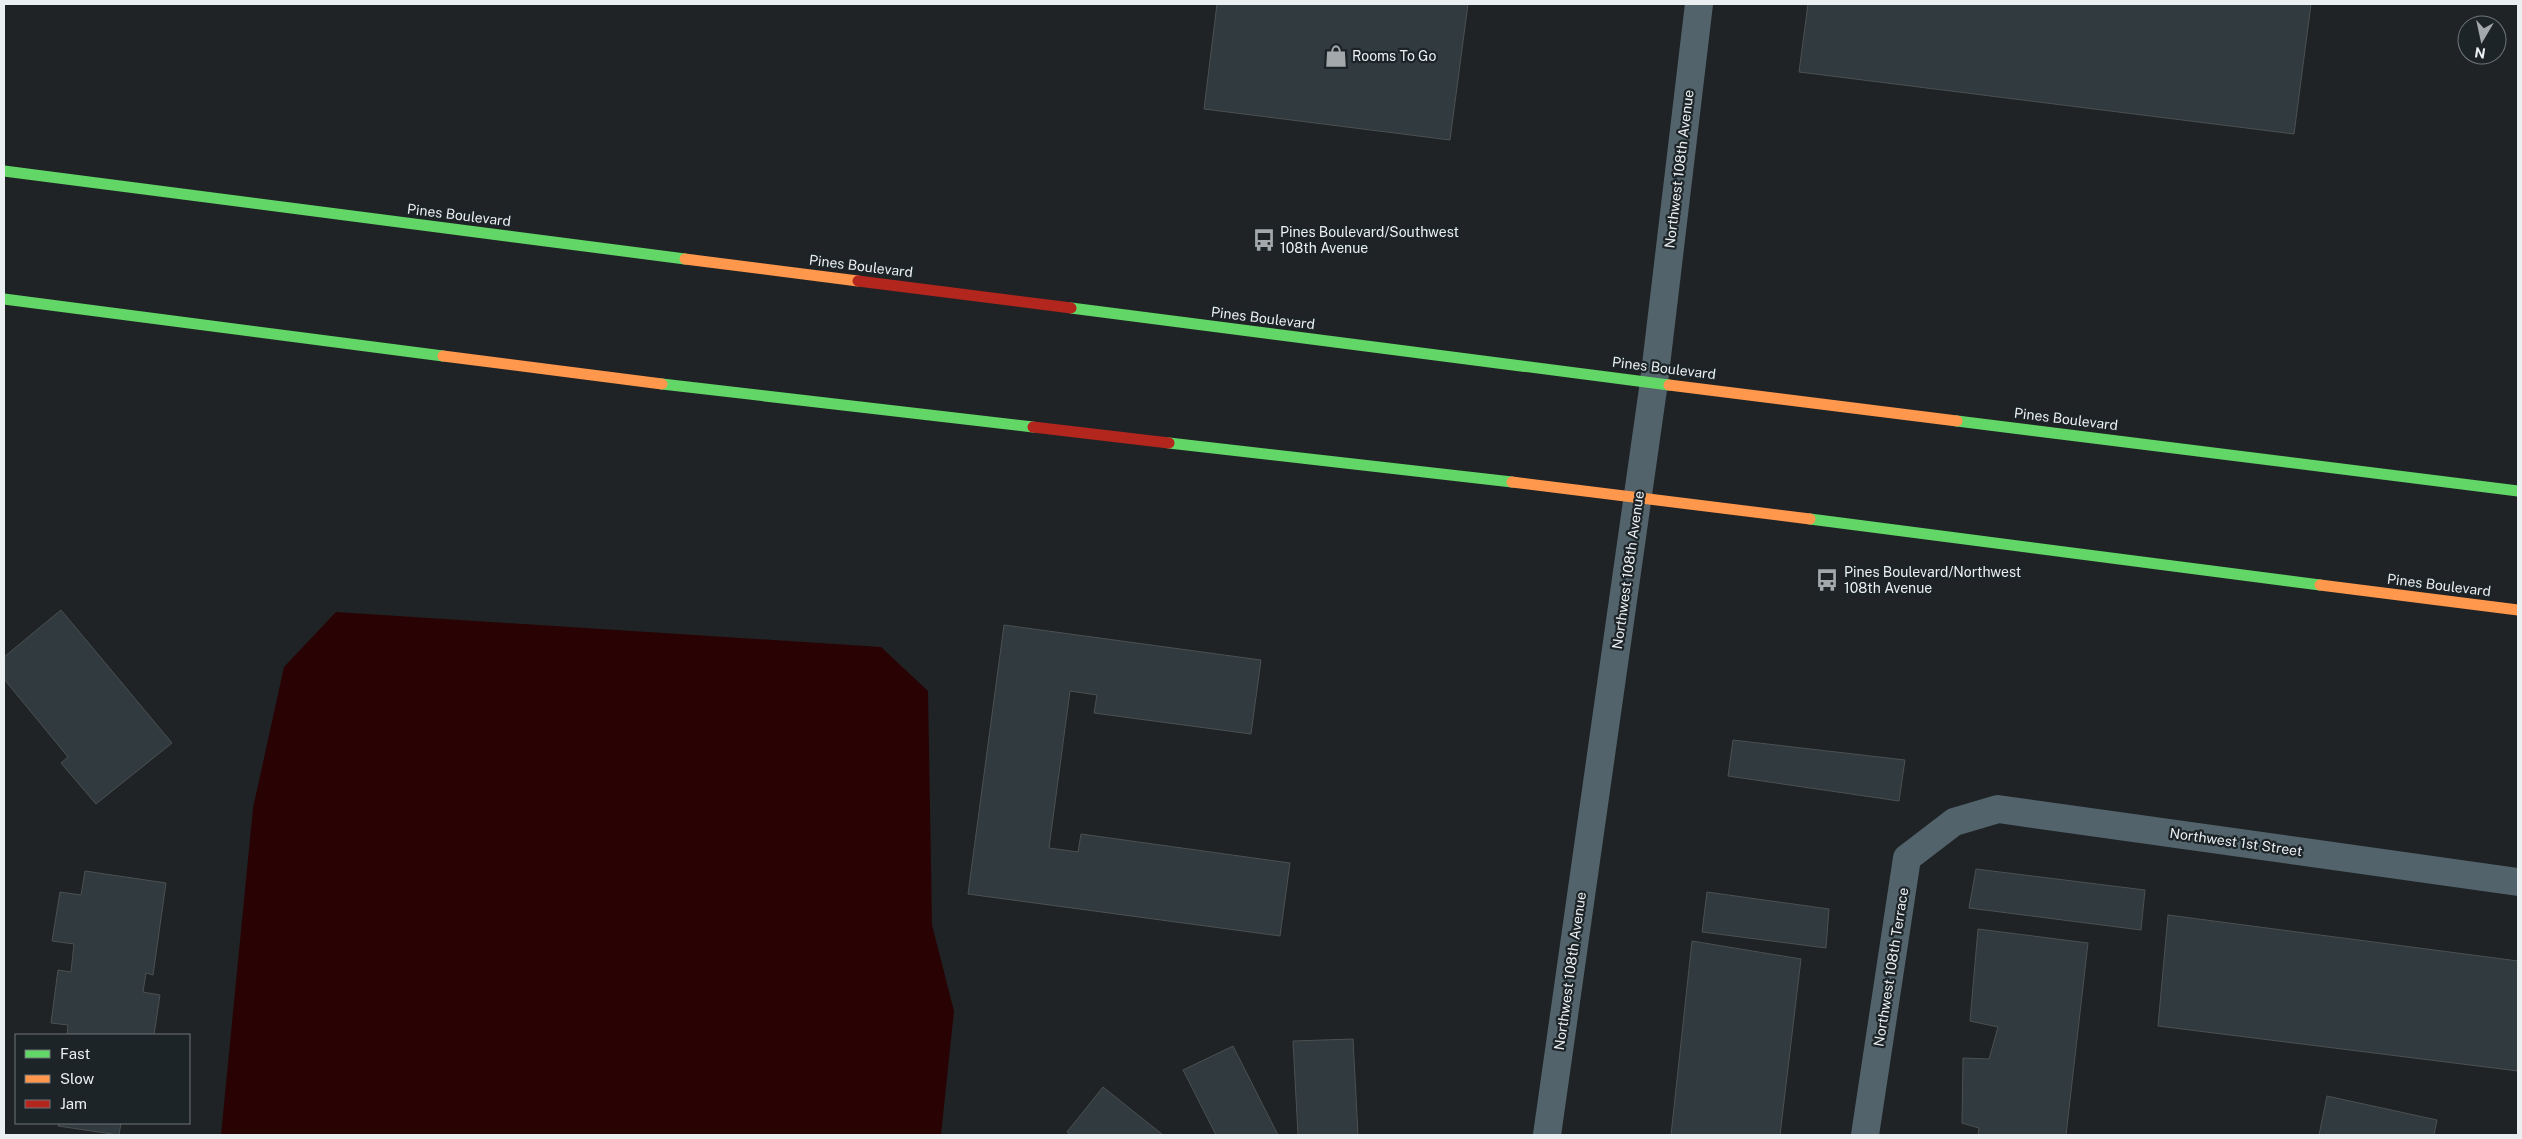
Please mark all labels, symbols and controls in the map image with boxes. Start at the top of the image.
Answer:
north arrow [2457,15,2507,65]
shop icon: Rooms To Go [1323,43,1349,69]
text: N [2473,44,2487,62]
place label: Rooms To Go [1352,48,1436,64]
street label: Northwest 108th Avenue [1661,89,1697,249]
street label: Pines Boulevard [406,201,512,229]
place label: Pines Boulevard/Southwest 108th Avenue [1280,224,1459,256]
bus stop icon: Pines Boulevard/Southwest 108th Avenue [1251,227,1277,253]
street label: Pines Boulevard [808,252,914,280]
street label: Pines Boulevard [1210,304,1316,332]
street label: Pines Boulevard [1611,354,1717,382]
street label: Pines Boulevard [2013,405,2119,433]
street label: Northwest 108th Avenue [1609,490,1647,650]
place label: Pines Boulevard/Northwest 108th Avenue [1844,564,2021,596]
bus stop icon: Pines Boulevard/Northwest 108th Avenue [1814,567,1840,593]
street label: Pines Boulevard [2386,571,2492,599]
street label: Northwest 1st Street [2169,825,2303,859]
street label: Northwest 108th Terrace [1871,886,1911,1048]
street label: Northwest 108th Avenue [1551,891,1589,1051]
legend [15,1034,190,1124]
text: Fast [60,1045,90,1062]
text: Slow [60,1070,95,1087]
text: Jam [60,1095,87,1112]

